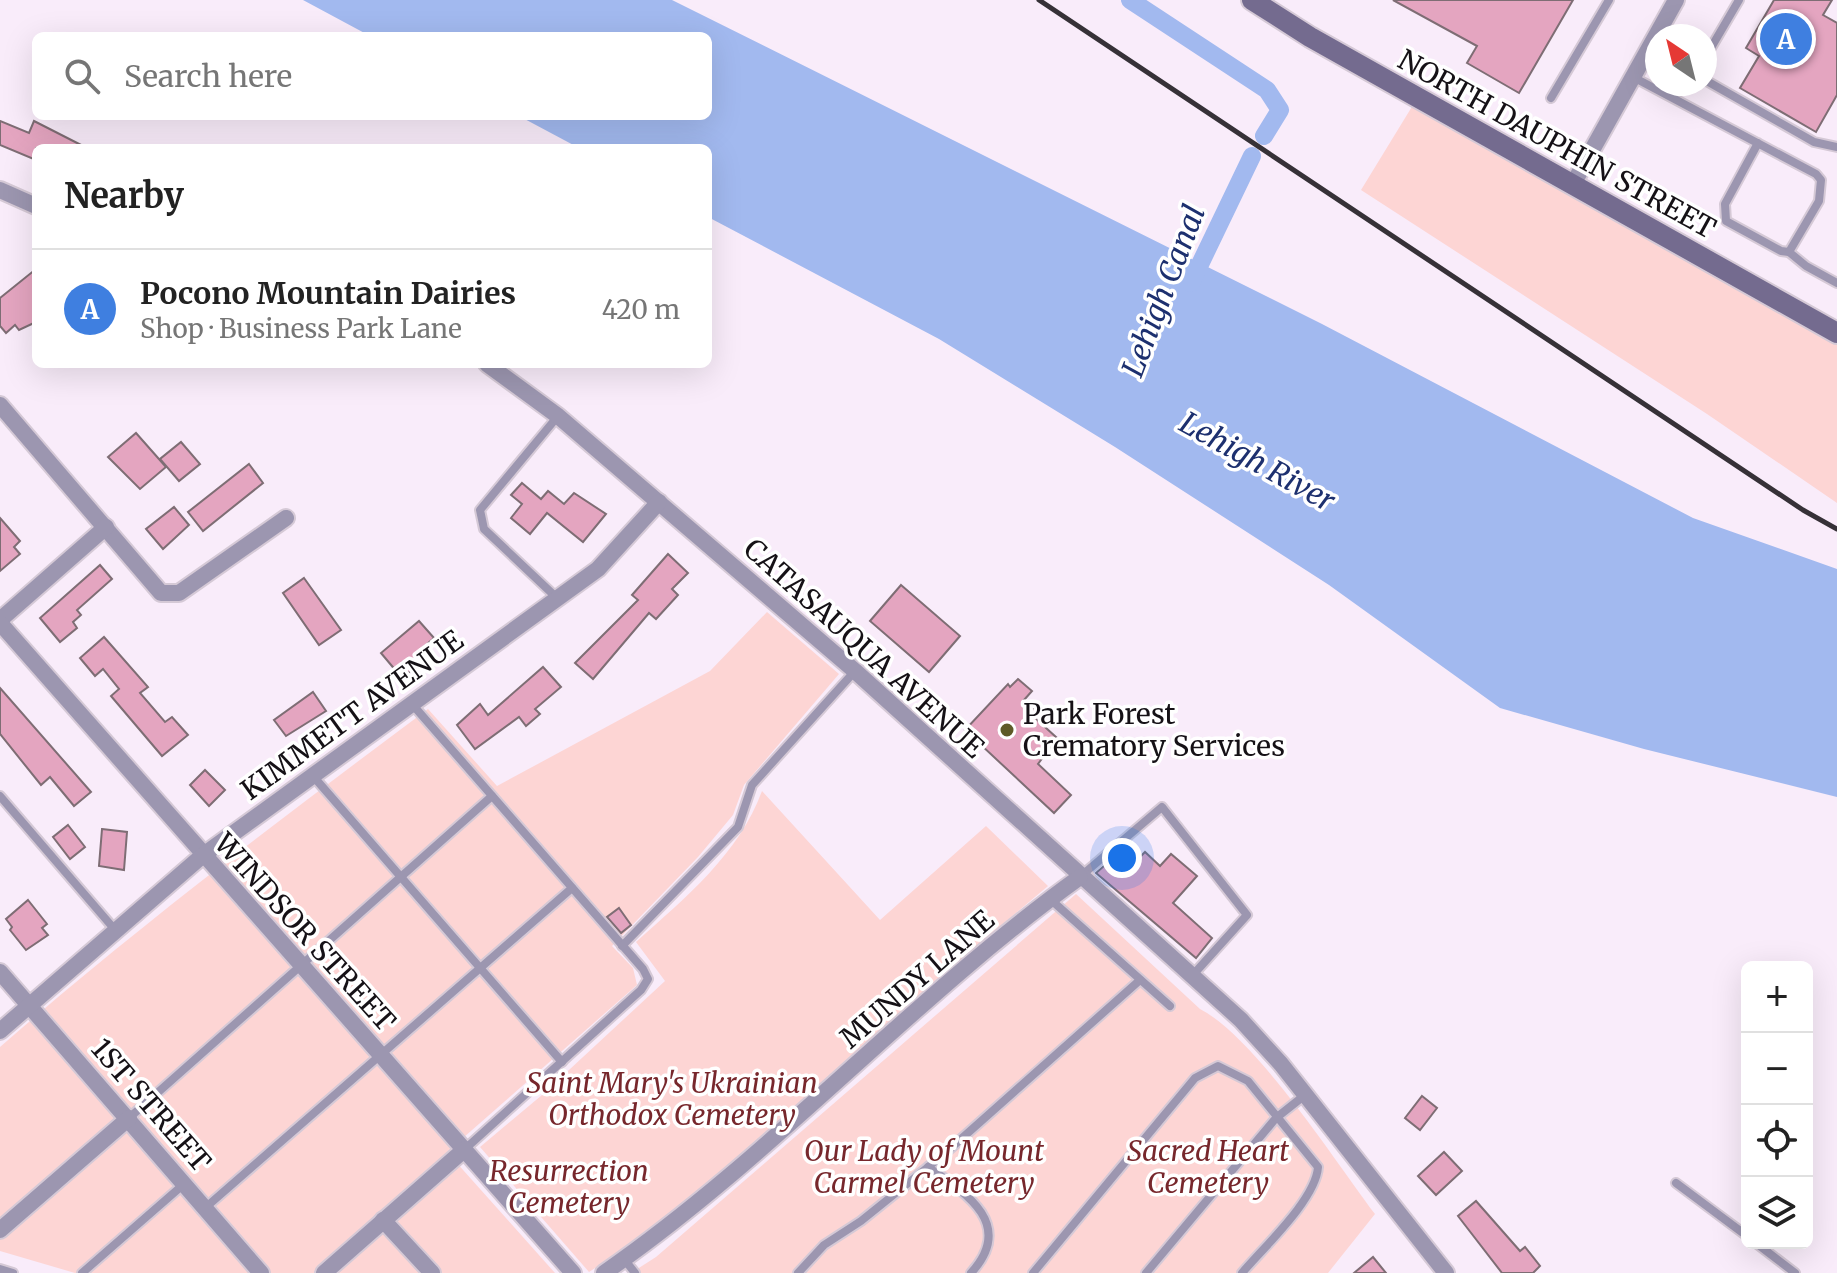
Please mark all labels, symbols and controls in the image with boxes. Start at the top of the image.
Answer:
pin: A [1760,9,1812,69]
north arrow [1645,24,1717,96]
search box [32,32,712,120]
street label: NORTH DAUPHIN STREET [1392,42,1722,246]
icon: search [60,54,104,98]
text: Search here [124,57,292,95]
text: Nearby [64,175,184,217]
water label: Lehigh Canal [1113,199,1213,382]
text: Pocono Mountain Dairies [140,274,516,312]
text: A [81,293,99,326]
text: 420 m [602,293,680,326]
text: Shop · Business Park Lane [140,312,462,345]
water label: Lehigh River [1173,403,1342,520]
street label: CATASAUQUA AVENUE [736,531,992,766]
street label: KIMMETT AVENUE [234,622,470,808]
place label: Park Forest Crematory Services [1023,696,1285,764]
marker: Park Forest Crematory Services [998,721,1016,739]
street label: WINDSOR STREET [206,825,403,1038]
your location [1102,838,1142,878]
street label: MUNDY LANE [832,902,1002,1056]
map controls [1741,961,1813,1249]
button: + [1741,961,1813,1033]
street label: 1ST STREET [83,1031,219,1179]
button: − [1741,1033,1813,1105]
park label: Saint Mary's Ukrainian Orthodox Cemetery [526,1065,818,1133]
button: locate [1741,1105,1813,1177]
park label: Our Lady of Mount Carmel Cemetery [804,1133,1044,1201]
park label: Sacred Heart Cemetery [1127,1133,1289,1201]
park label: Resurrection Cemetery [489,1153,649,1221]
button: layers [1741,1177,1813,1249]

